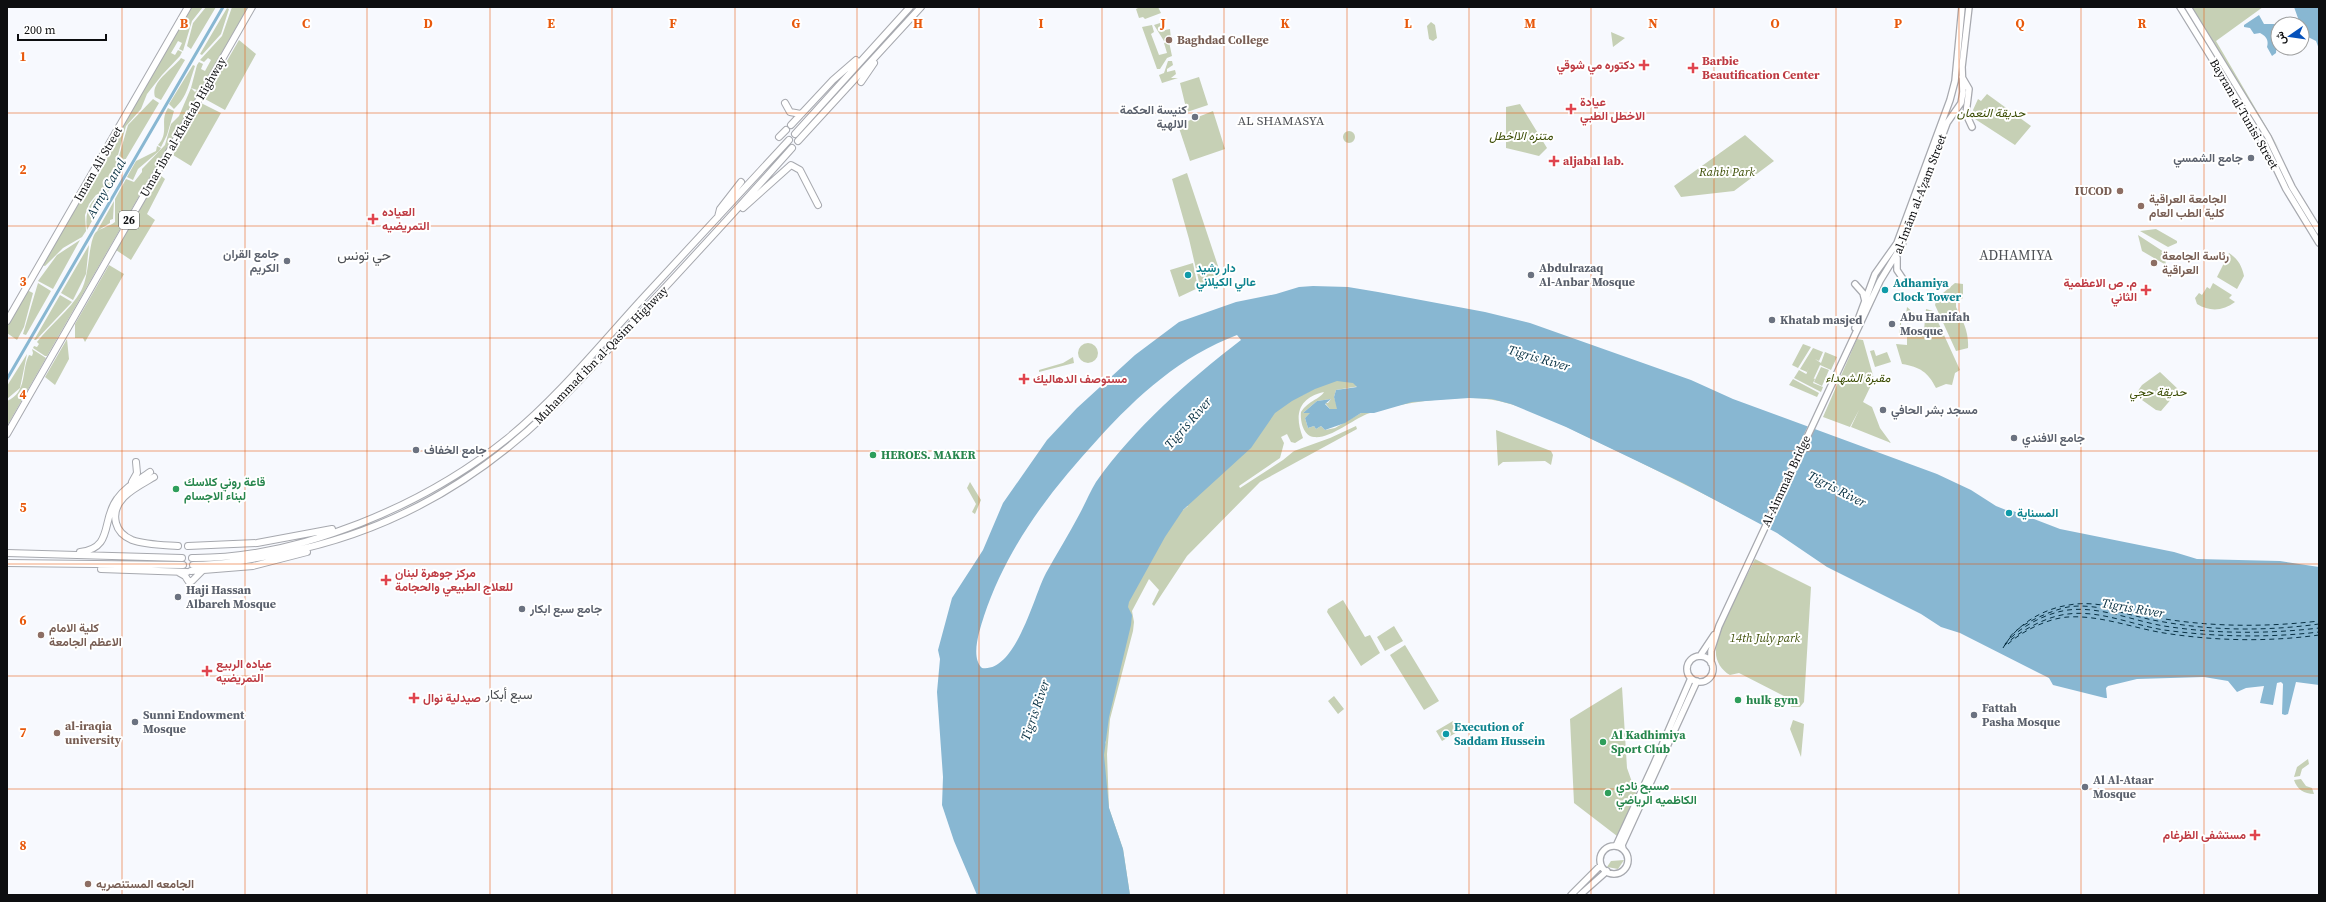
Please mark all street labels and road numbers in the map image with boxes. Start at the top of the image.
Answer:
street label: Umar ibn al-Khattab Highway [136,53,230,200]
street label: Bayram al-Tunisi Street [2206,56,2282,172]
street label: Imam Ali Street [70,124,126,204]
street label: al-Imām al-Aʿẓam Street [1890,132,1950,256]
road number: 26 [119,211,139,229]
street label: Muhammad ibn al-Qasim Highway [531,282,672,428]
street label: Al-Aimmah Bridge [1758,433,1814,529]

